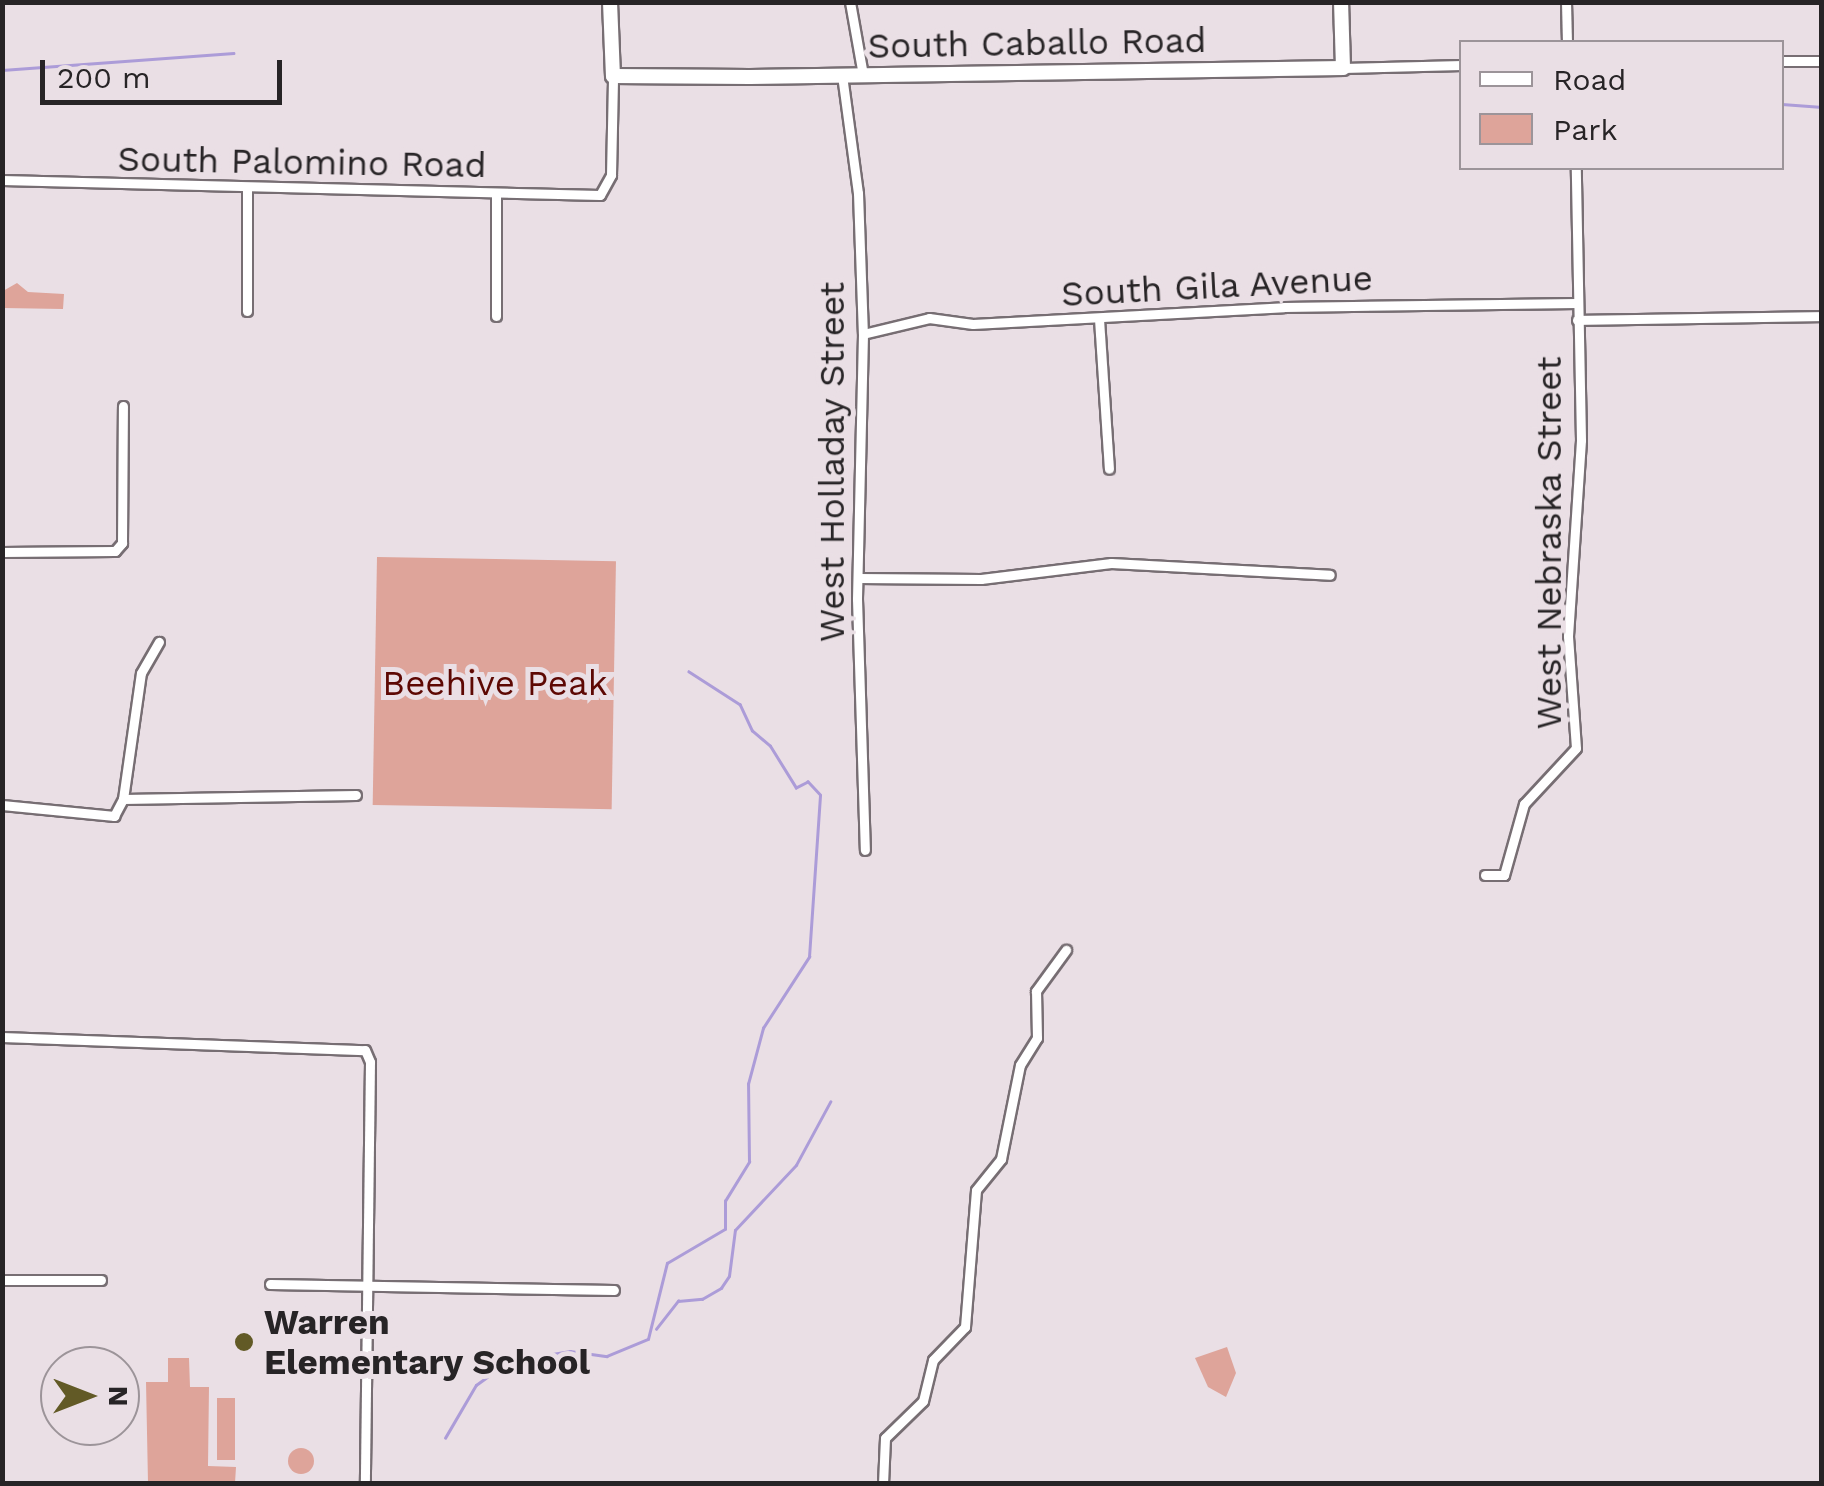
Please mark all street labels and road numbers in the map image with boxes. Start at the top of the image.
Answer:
street label: South Caballo Road [867,19,1207,67]
street label: South Palomino Road [117,138,487,186]
street label: South Gila Avenue [1059,257,1375,315]
street label: West Holladay Street [811,281,853,643]
street label: West Nebraska Street [1528,356,1570,730]

